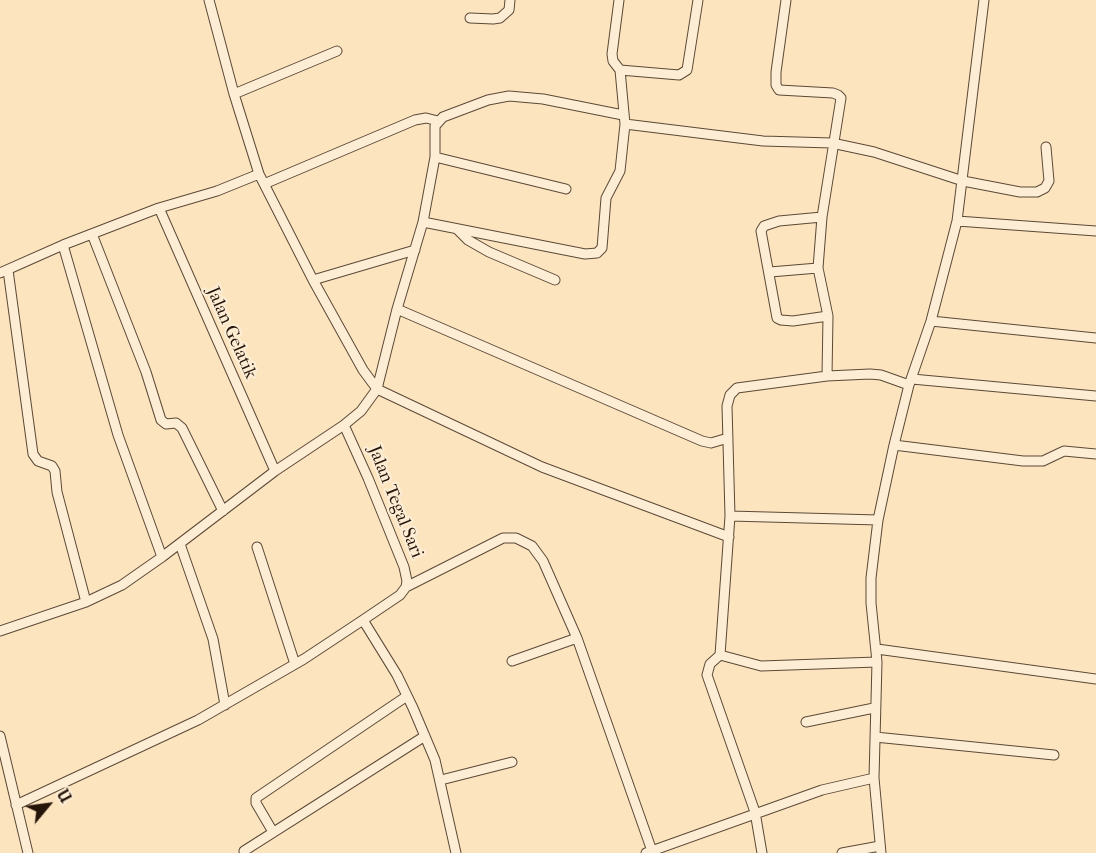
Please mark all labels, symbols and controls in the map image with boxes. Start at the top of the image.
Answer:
street label: Jalan Gelatik [201,284,261,382]
street label: Jalan Tegal Sari [363,443,427,561]
north arrow [18,775,78,835]
text: U [53,786,76,806]

